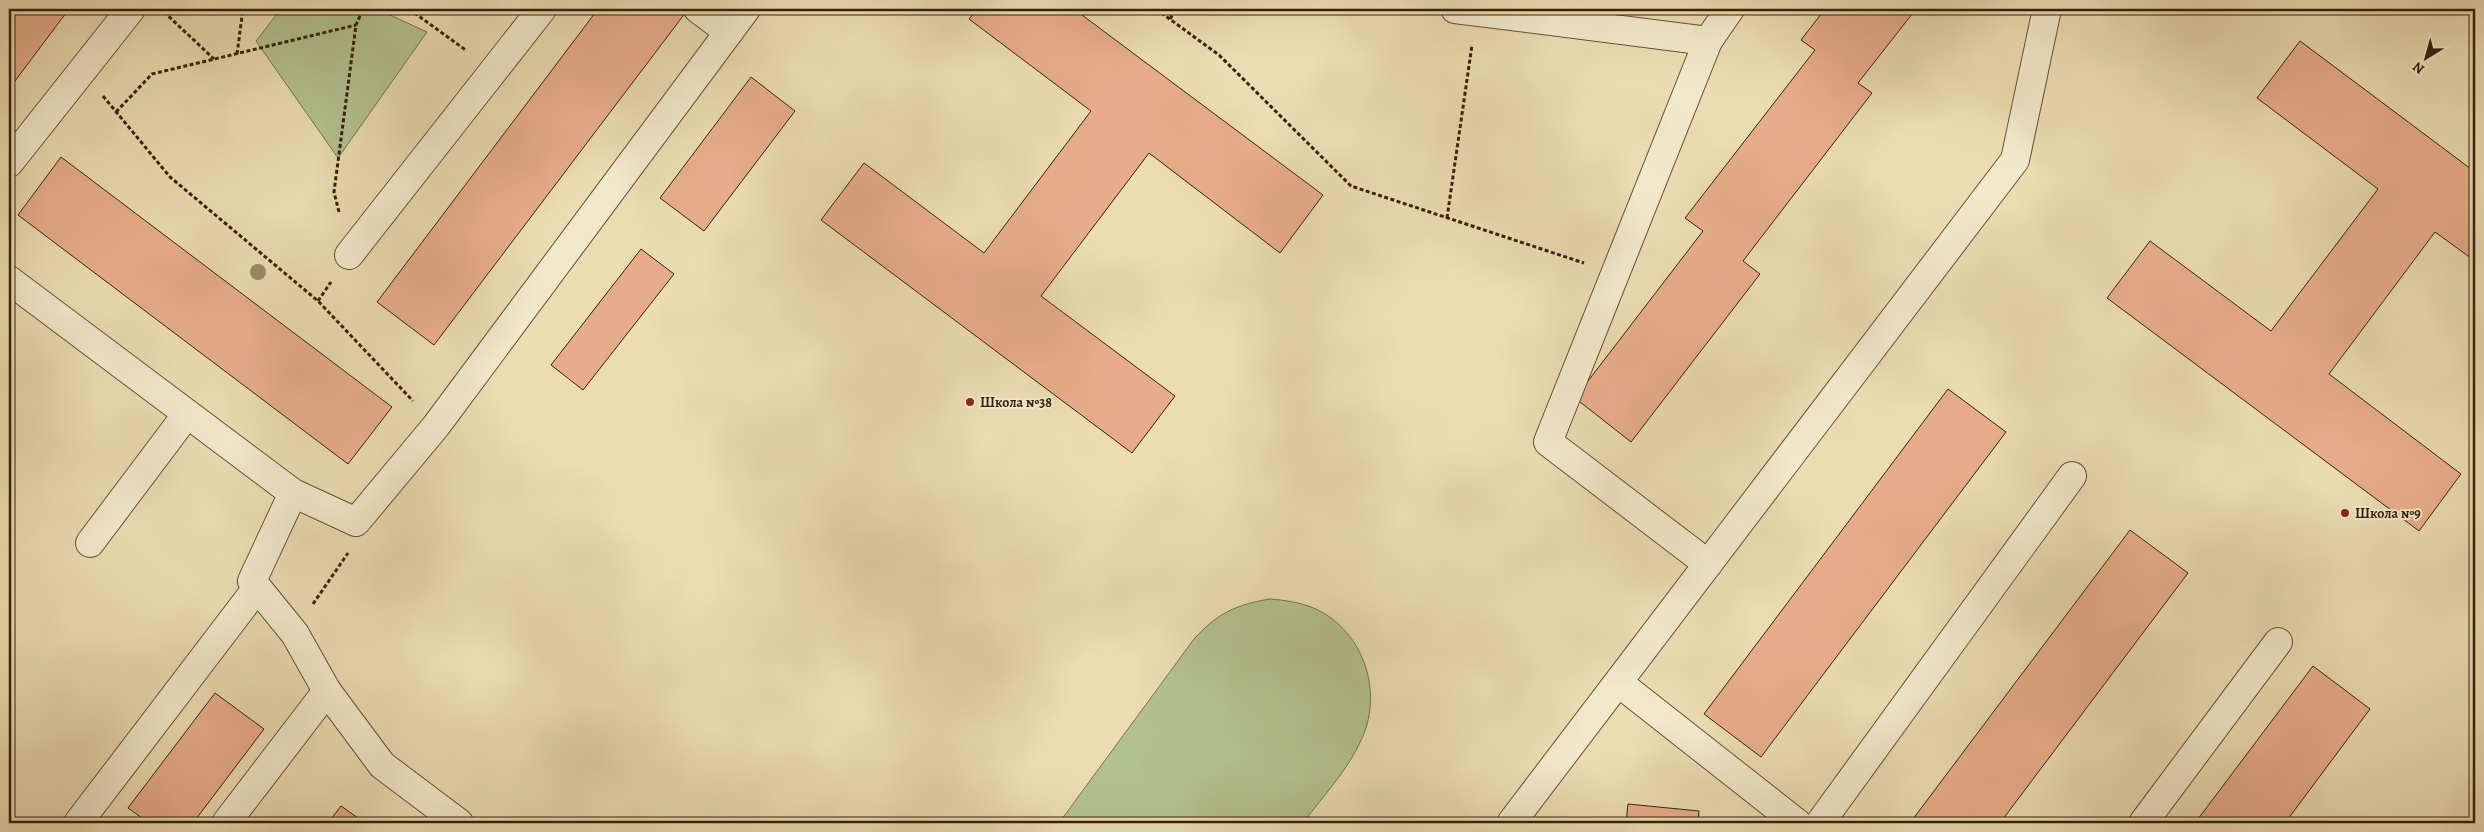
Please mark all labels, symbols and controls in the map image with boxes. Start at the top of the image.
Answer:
north arrow [2402,32,2452,82]
text: N [2409,57,2428,79]
place label: Школа №38 [980,393,1052,412]
marker: Школа №38 [964,396,976,408]
place label: Школа №9 [2355,504,2421,523]
marker: Школа №9 [2339,507,2351,519]

